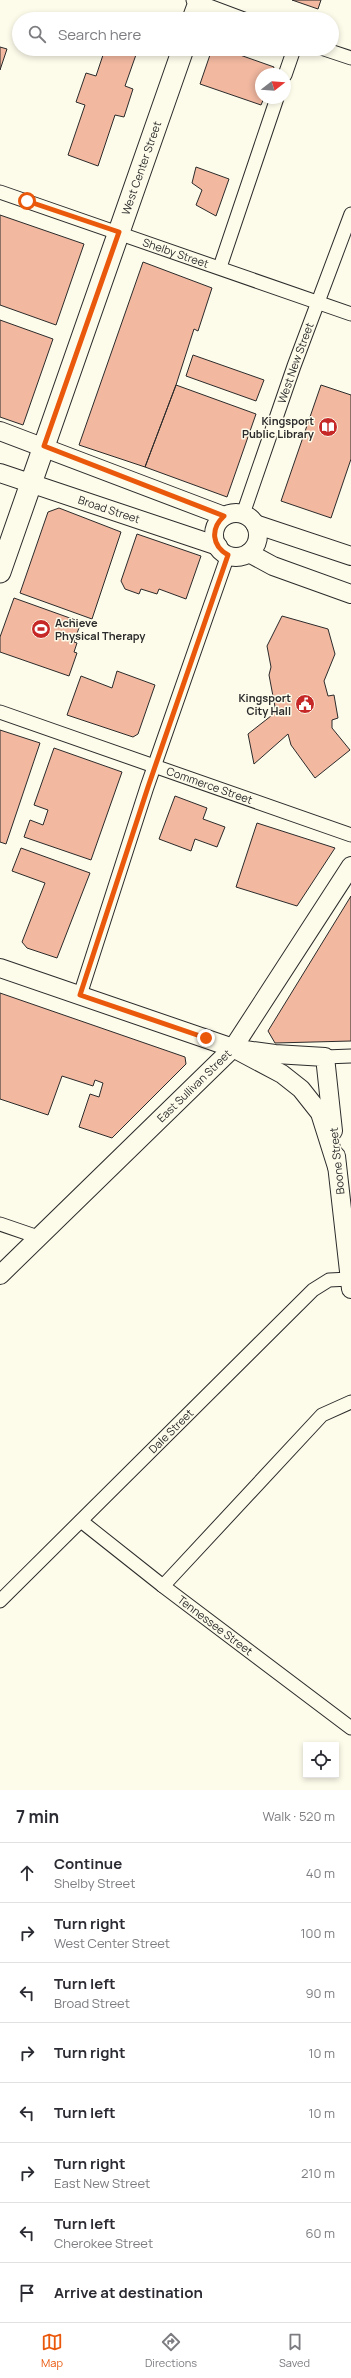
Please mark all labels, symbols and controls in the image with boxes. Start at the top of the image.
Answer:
search box [12,12,339,56]
icon: search [26,23,48,45]
text: Search here [58,24,141,45]
north arrow [255,68,291,104]
street label: West Center Street [118,119,164,217]
route start [18,192,36,210]
street label: Shelby Street [141,234,211,271]
street label: West New Street [274,320,317,405]
place label: Kingsport Public Library [242,413,315,441]
library icon: Kingsport Public Library [317,416,339,438]
street label: Broad Street [76,492,142,526]
place label: Achieve Physical Therapy [55,615,146,643]
sports icon: Achieve Physical Therapy [30,618,52,640]
place label: Kingsport City Hall [238,690,291,718]
public building icon: Kingsport City Hall [294,693,316,715]
street label: Commerce Street [165,763,255,807]
route end [197,1029,215,1047]
street label: East Sullivan Street [153,1046,234,1125]
street label: Boone Street [326,1127,347,1195]
street label: Dale Street [145,1405,196,1456]
street label: Tennessee Street [175,1592,256,1658]
map controls [303,1742,339,1778]
button: locate [303,1742,339,1778]
text: 7 min [16,1805,59,1828]
text: Walk · 520 m [262,1807,335,1825]
text: Continue [54,1853,122,1874]
icon: ahead [16,1862,38,1884]
text: 40 m [306,1864,335,1882]
text: Shelby Street [54,1874,135,1892]
text: Turn right [54,1913,125,1934]
icon: right [16,1922,38,1944]
text: 100 m [300,1924,335,1942]
text: West Center Street [54,1934,170,1952]
text: Turn left [54,1973,116,1994]
icon: left [16,1982,38,2004]
text: 90 m [305,1984,335,2002]
text: Broad Street [54,1994,130,2012]
icon: right [16,2042,38,2064]
text: Turn right [54,2042,125,2063]
text: 10 m [308,2044,335,2062]
icon: left [16,2102,38,2124]
text: Turn left [54,2102,116,2123]
text: 10 m [308,2104,335,2122]
text: Turn right [54,2153,125,2174]
icon: right [16,2162,38,2184]
text: 210 m [301,2164,335,2182]
text: East New Street [54,2174,150,2192]
text: Turn left [54,2213,116,2234]
icon: left [16,2222,38,2244]
text: 60 m [305,2224,335,2242]
text: Cherokee Street [54,2234,153,2252]
icon: arrive [16,2282,38,2304]
text: Arrive at destination [54,2282,203,2303]
tab: Map [41,2331,63,2370]
tab: Directions [145,2331,197,2370]
tab: Saved [279,2331,310,2370]

